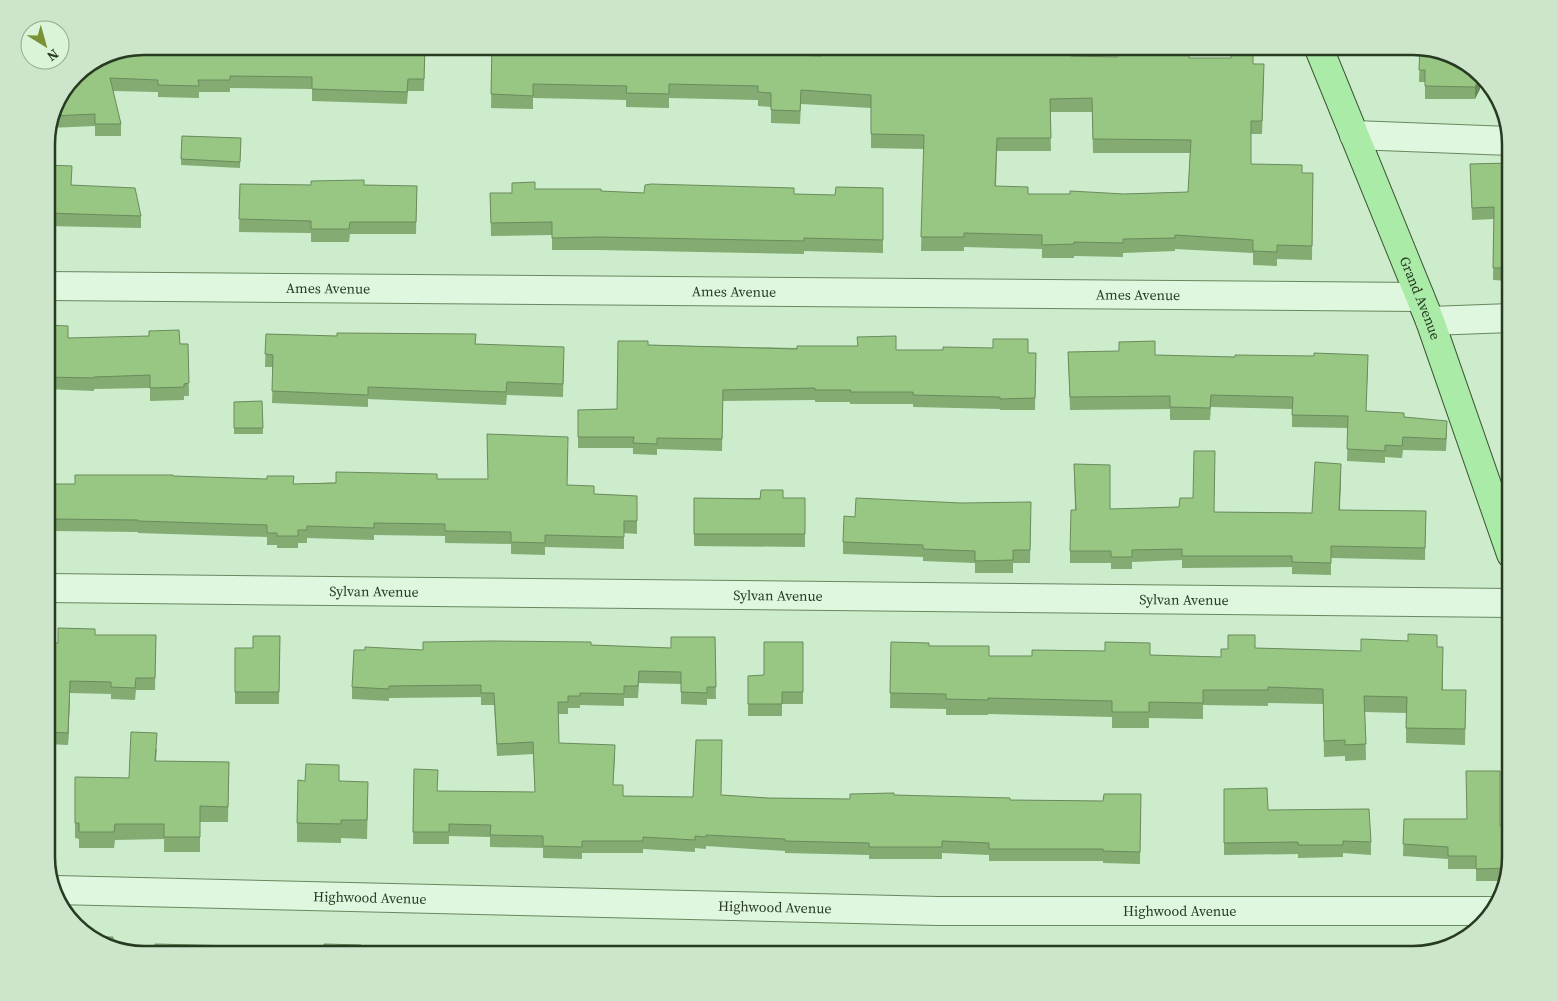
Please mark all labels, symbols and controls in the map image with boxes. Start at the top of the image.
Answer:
north arrow [20,20,70,70]
text: N [43,44,63,66]
street label: Grand Avenue [1395,253,1446,342]
street label: Ames Avenue [286,278,370,299]
street label: Ames Avenue [692,281,776,302]
street label: Ames Avenue [1096,284,1180,305]
street label: Sylvan Avenue [329,581,419,602]
street label: Sylvan Avenue [733,585,823,606]
street label: Sylvan Avenue [1139,589,1229,610]
street label: Highwood Avenue [313,886,427,909]
street label: Highwood Avenue [718,896,832,918]
street label: Highwood Avenue [1123,901,1236,921]

